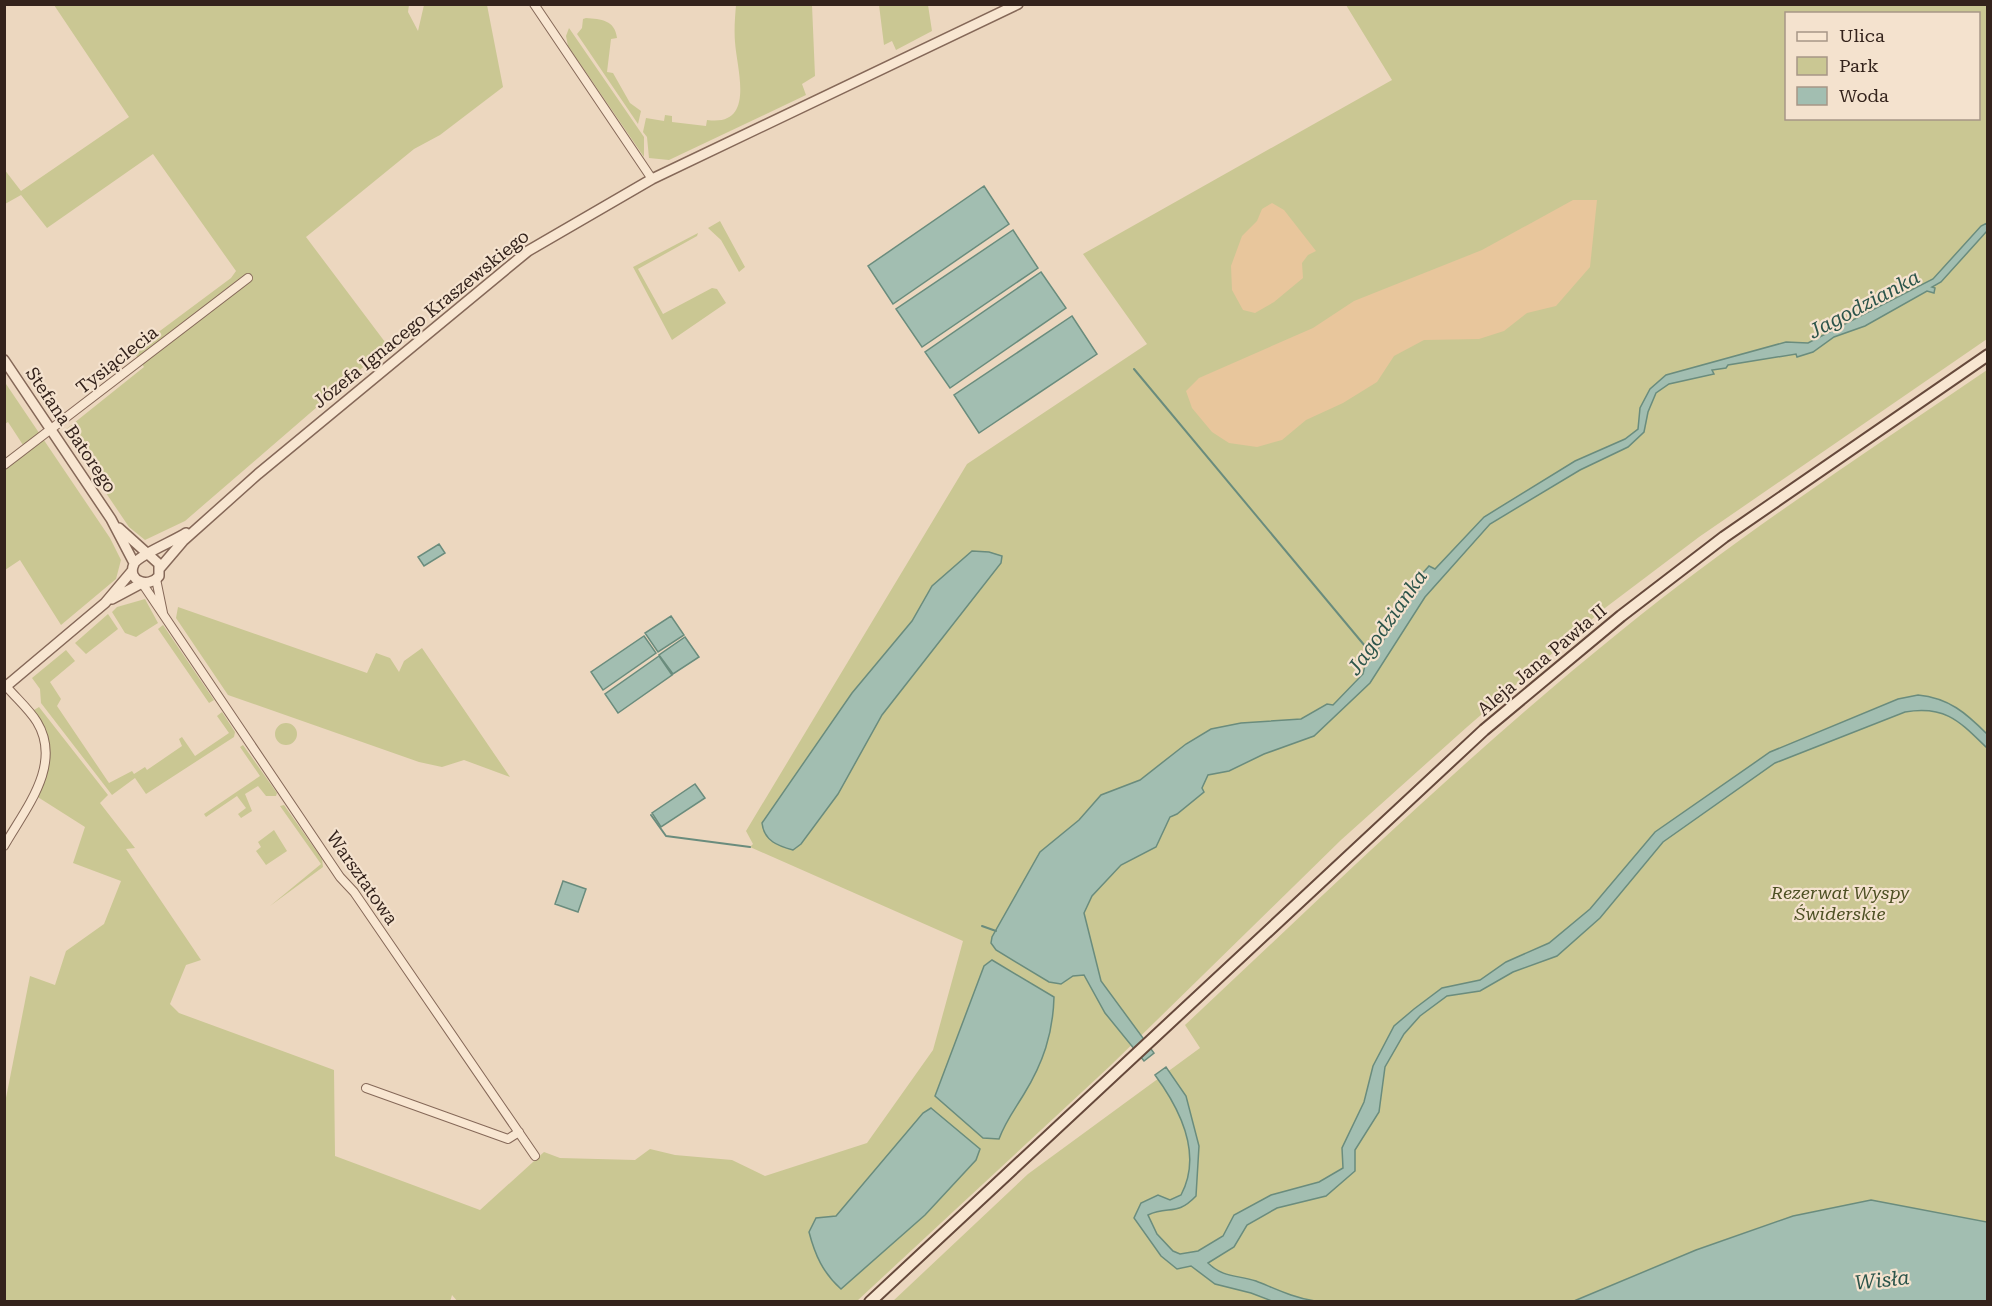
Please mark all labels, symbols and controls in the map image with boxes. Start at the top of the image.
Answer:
legend [1785,12,1980,120]
text: Ulica [1839,25,1885,46]
text: Park [1839,55,1879,76]
text: Woda [1839,85,1889,106]
street label: Józefa Ignacego Kraszewskiego [309,225,533,412]
water label: Jagodzianka [1803,265,1924,344]
street label: Tysiąclecia [72,321,162,398]
street label: Stefana Batorego [22,363,121,496]
water label: Jagodzianka [1341,565,1432,680]
street label: Aleja Jana Pawła II [1473,599,1611,720]
street label: Warsztatowa [322,827,403,929]
park label: Rezerwat Wyspy Świderskie [1770,882,1910,924]
water label: Wisła [1853,1265,1911,1295]

